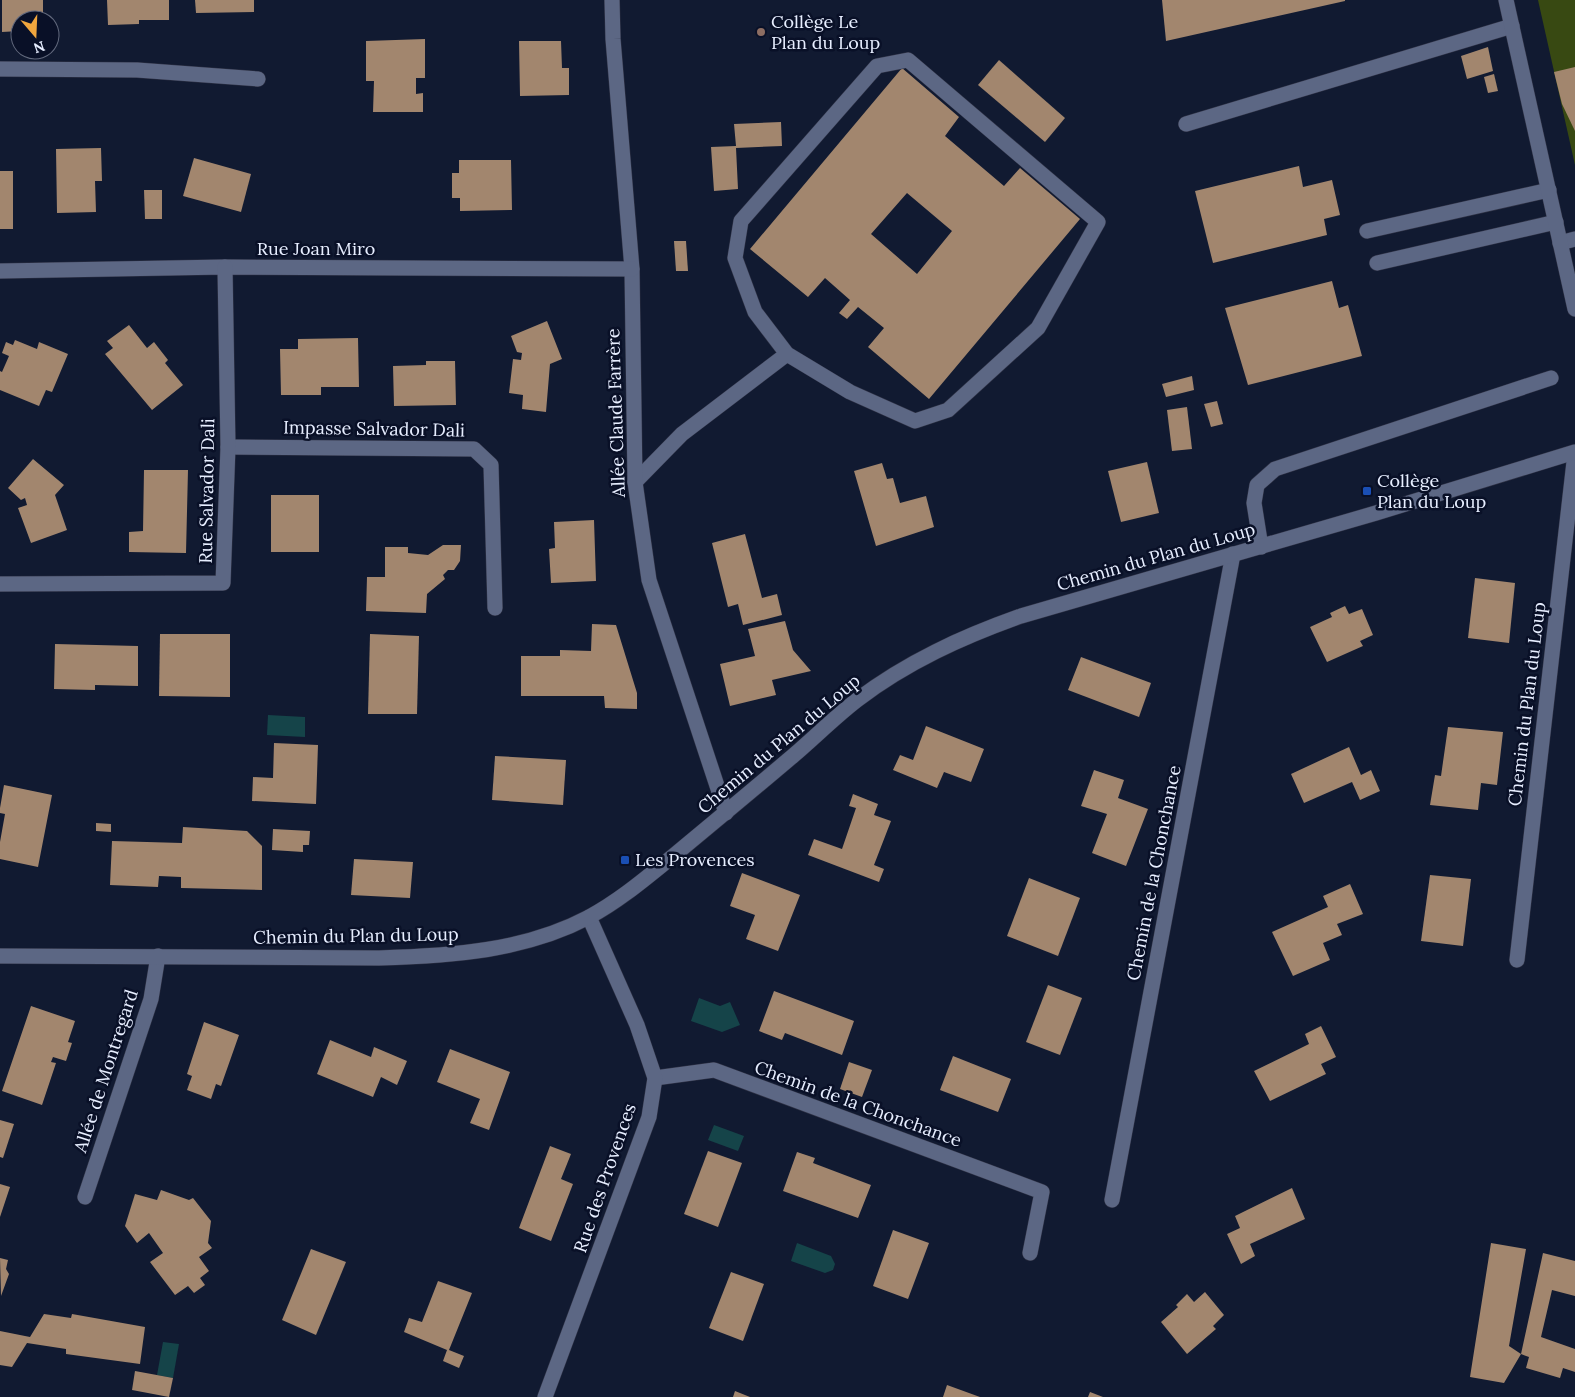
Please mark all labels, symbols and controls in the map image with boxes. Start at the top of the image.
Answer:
north arrow [10,10,60,60]
place label: Collège Le Plan du Loup [771,10,880,54]
marker: Collège Le Plan du Loup [755,26,767,38]
text: N [31,37,47,58]
street label: Rue Joan Miro [257,237,375,260]
street label: Allée Claude Farrère [601,328,630,499]
street label: Impasse Salvador Dali [283,415,465,442]
street label: Rue Salvador Dali [194,418,219,564]
place label: Collège Plan du Loup [1377,469,1486,513]
marker: Collège Plan du Loup [1361,485,1373,497]
street label: Chemin du Plan du Loup [1054,517,1258,596]
street label: Chemin du Plan du Loup [1503,601,1550,807]
street label: Chemin du Plan du Loup [693,669,865,818]
street label: Chemin de la Chonchance [1121,763,1186,982]
place label: Les Provences [635,848,755,871]
marker: Les Provences [619,854,631,866]
street label: Chemin du Plan du Loup [253,922,459,949]
street label: Allée de Montregard [68,986,143,1156]
street label: Chemin de la Chonchance [751,1055,965,1152]
street label: Rue des Provences [568,1100,641,1256]

